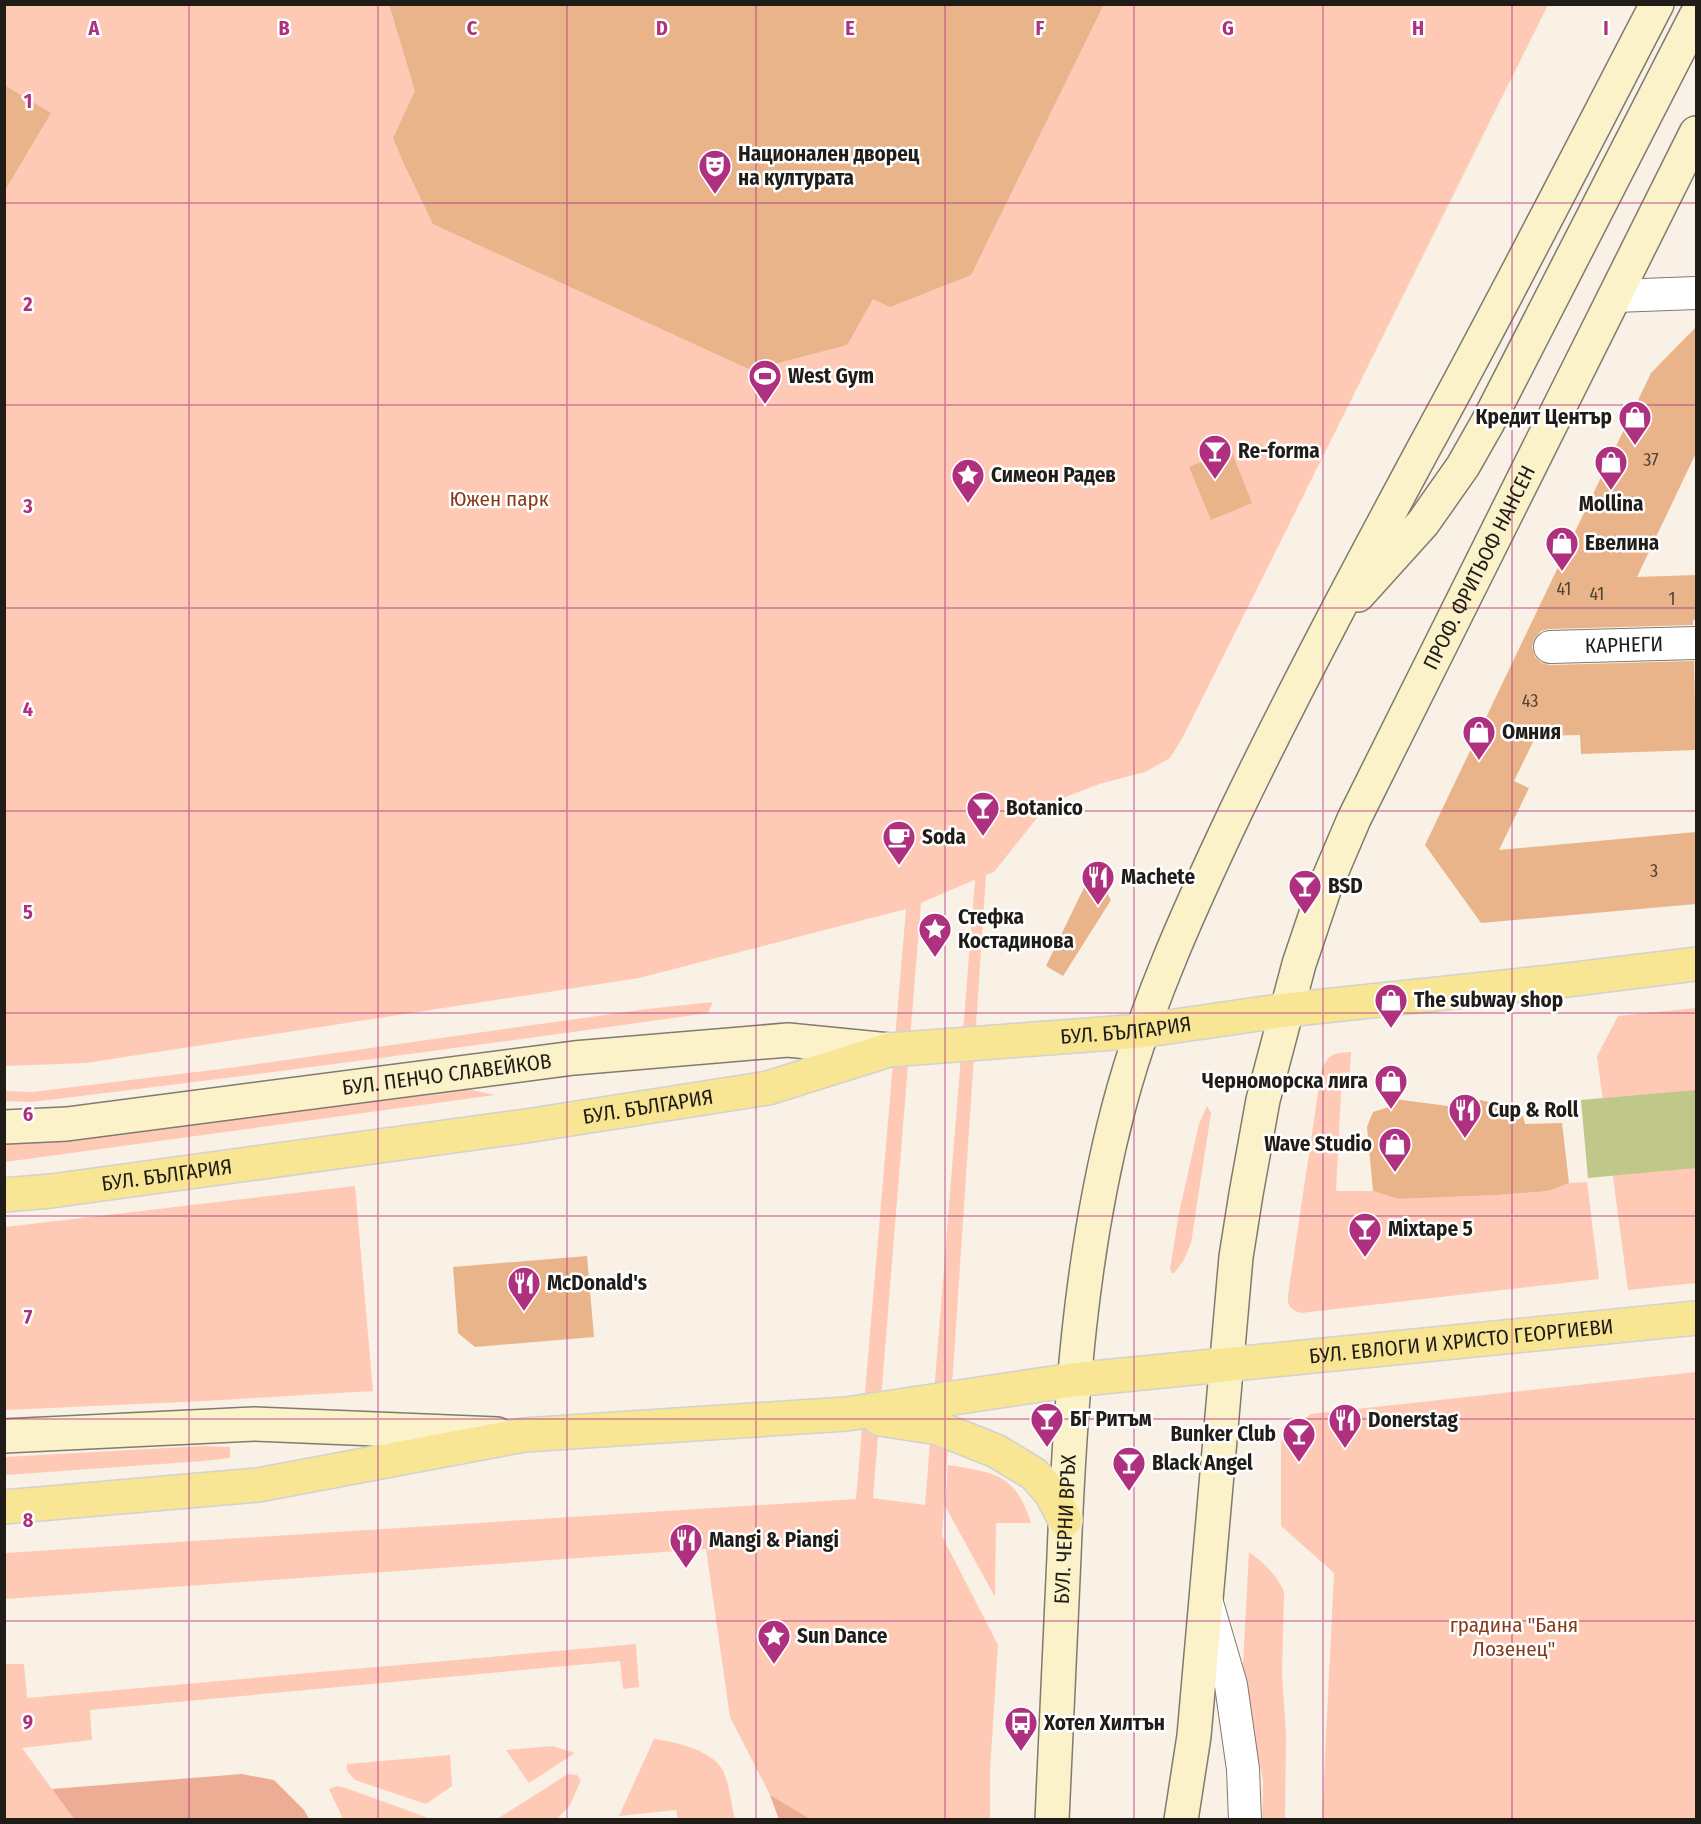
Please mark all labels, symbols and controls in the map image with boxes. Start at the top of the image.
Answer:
text: A [88,16,101,40]
text: B [278,16,290,40]
text: C [467,16,478,40]
text: D [656,16,668,40]
text: E [845,16,855,40]
text: F [1036,16,1045,40]
text: G [1222,16,1234,40]
text: H [1412,16,1424,40]
text: I [1603,16,1609,40]
text: 1 [24,89,32,113]
place label: Национален дворец на културата [738,141,920,191]
theatre icon: Национален дворец на културата [697,148,733,195]
text: 2 [22,292,33,316]
sports icon: West Gym [747,358,783,405]
place label: West Gym [788,363,874,389]
shop icon: Кредит Център [1617,399,1653,446]
place label: Кредит Център [1476,404,1612,430]
bar icon: Re-forma [1197,433,1233,480]
place label: Re-forma [1238,438,1320,464]
shop icon: Mollina [1593,444,1629,491]
house number: 37 [1643,449,1659,471]
place icon: Симеон Радев [950,457,986,504]
street label: ПРОФ. ФРИТЬОФ НАНСЕН [1418,461,1541,674]
place label: Симеон Радев [991,462,1116,488]
park label: Южен парк [449,486,549,512]
place label: Mollina [1579,491,1643,517]
text: 3 [22,494,33,518]
shop icon: Евелина [1544,525,1580,572]
place label: Евелина [1585,530,1659,556]
house number: 41 [1557,578,1571,600]
house number: 41 [1590,583,1604,605]
house number: 1 [1668,588,1676,610]
street label: КАРНЕГИ [1584,631,1663,659]
house number: 43 [1522,690,1538,712]
text: 4 [23,697,33,721]
shop icon: Омния [1461,714,1497,761]
place label: Омния [1502,719,1561,745]
bar icon: Botanico [965,790,1001,837]
place label: Botanico [1006,795,1083,821]
cafe icon: Soda [881,819,917,866]
place label: Soda [922,824,966,850]
restaurant icon: Machete [1080,859,1116,906]
house number: 3 [1650,860,1658,882]
place label: Machete [1121,864,1195,890]
bar icon: BSD [1287,868,1323,915]
place label: BSD [1328,873,1363,899]
text: 5 [23,900,33,924]
place label: Стефка Костадинова [958,904,1074,954]
place icon: Стефка Костадинова [917,911,953,958]
shop icon: The subway shop [1373,982,1409,1029]
place label: The subway shop [1414,987,1563,1013]
street label: БУЛ. БЪЛГАРИЯ [1059,1011,1193,1050]
street label: БУЛ. ПЕНЧО СЛАВЕЙКОВ [340,1048,553,1101]
shop icon: Черноморска лига [1373,1063,1409,1110]
place label: Черноморска лига [1202,1068,1368,1094]
street label: БУЛ. БЪЛГАРИЯ [581,1084,715,1130]
restaurant icon: Cup & Roll [1447,1092,1483,1139]
place label: Cup & Roll [1488,1097,1579,1123]
text: 6 [23,1102,33,1126]
shop icon: Wave Studio [1377,1126,1413,1173]
place label: Wave Studio [1264,1131,1372,1157]
street label: БУЛ. БЪЛГАРИЯ [100,1153,234,1197]
bar icon: Mixtape 5 [1347,1211,1383,1258]
place label: Mixtape 5 [1388,1216,1473,1242]
restaurant icon: McDonald's [506,1265,542,1312]
place label: McDonald's [547,1270,647,1296]
text: 7 [24,1305,33,1329]
street label: БУЛ. ЕВЛОГИ И ХРИСТО ГЕОРГИЕВИ [1308,1313,1615,1369]
bar icon: БГ Ритъм [1029,1401,1065,1448]
restaurant icon: Donerstag [1327,1402,1363,1449]
place label: БГ Ритъм [1070,1406,1152,1432]
place label: Donerstag [1368,1407,1458,1433]
bar icon: Bunker Club [1281,1416,1317,1463]
place label: Bunker Club [1170,1421,1276,1447]
bar icon: Black Angel [1111,1445,1147,1492]
place label: Black Angel [1152,1450,1253,1476]
street label: БУЛ. ЧЕРНИ ВРЪХ [1049,1453,1082,1605]
text: 8 [23,1508,34,1532]
restaurant icon: Mangi & Piangi [668,1522,704,1569]
place label: Mangi & Piangi [709,1527,839,1553]
park label: градина "Баня Лозенец" [1450,1612,1578,1662]
place icon: Sun Dance [756,1618,792,1665]
place label: Sun Dance [797,1623,888,1649]
bus stop icon: Хотел Хилтън [1003,1705,1039,1752]
text: 9 [23,1710,33,1734]
place label: Хотел Хилтън [1043,1710,1165,1736]

